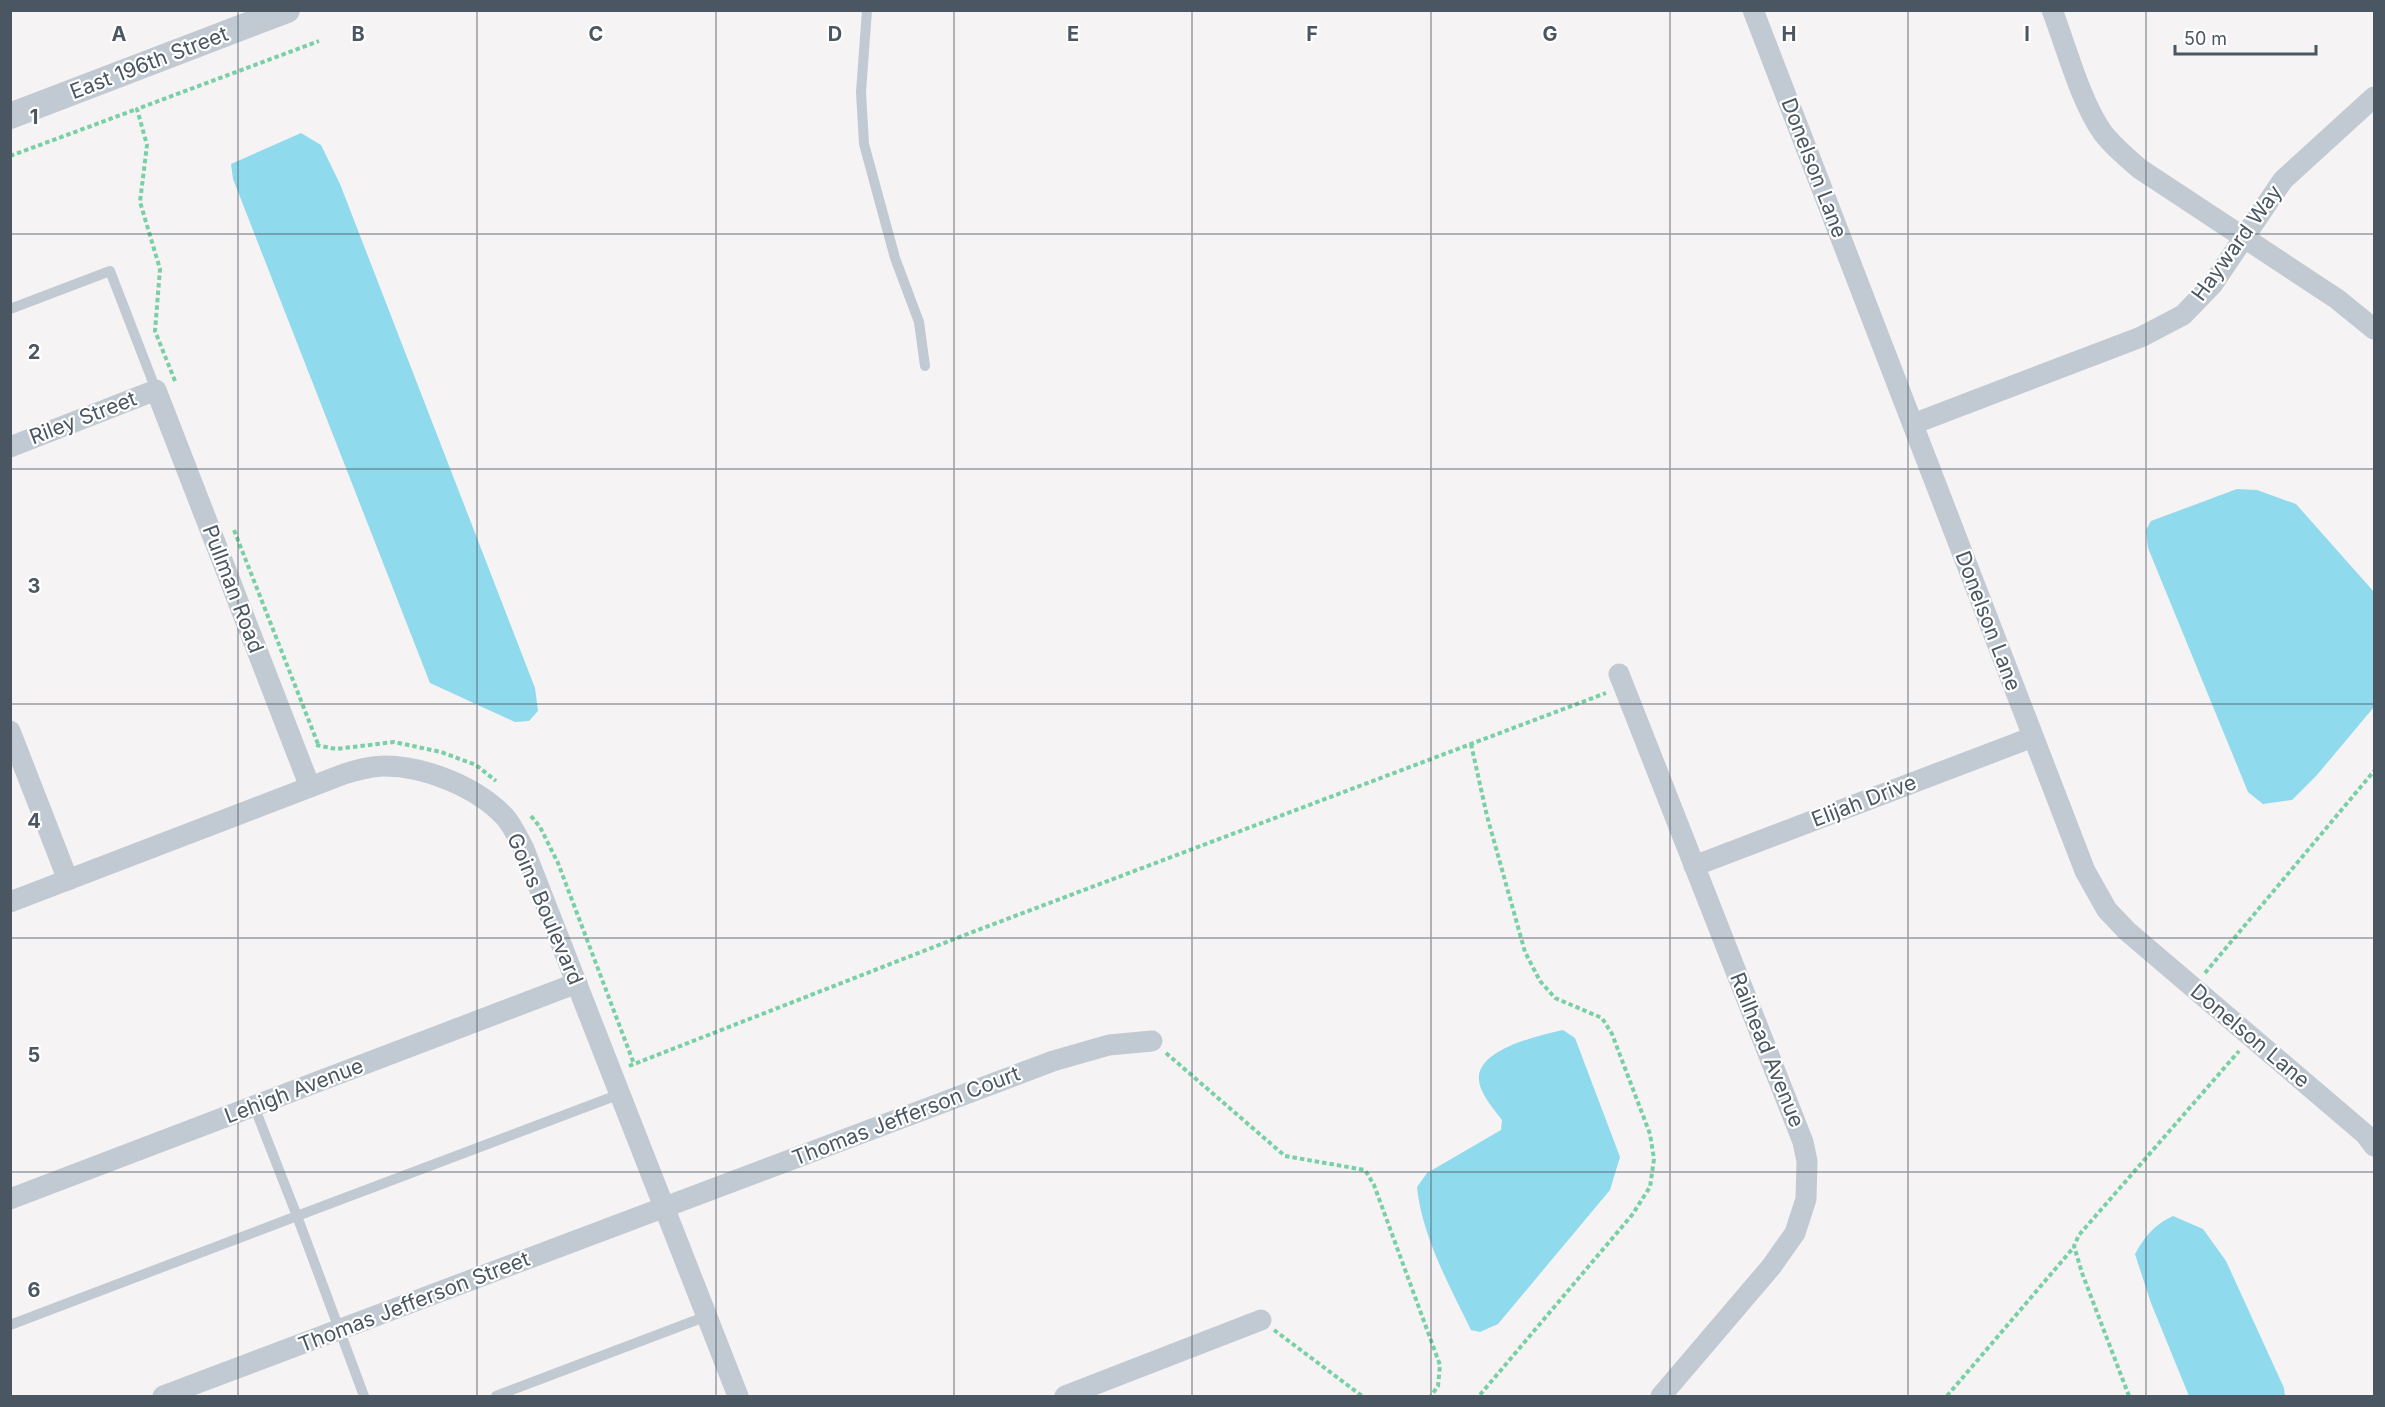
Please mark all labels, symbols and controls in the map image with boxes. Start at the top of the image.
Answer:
scale bar [2175,18,2316,56]
street label: East 196th Street [66,21,232,104]
text: A [112,22,127,46]
text: B [351,22,365,46]
text: C [589,22,603,46]
text: D [828,22,842,46]
text: E [1067,22,1079,46]
text: F [1306,22,1318,46]
text: G [1542,22,1558,46]
text: H [1782,22,1796,46]
text: I [2024,22,2030,46]
text: 50 m [2184,28,2227,49]
street label: Donelson Lane [1776,94,1853,241]
text: 1 [30,105,38,129]
street label: Hayward Way [2186,180,2287,306]
text: 2 [28,340,40,364]
street label: Riley Street [26,386,140,449]
street label: Pullman Road [198,521,269,656]
street label: Donelson Lane [1950,547,2027,694]
text: 3 [28,574,40,598]
street label: Elijah Drive [1808,769,1920,832]
text: 4 [27,809,41,833]
street label: Goins Boulevard [502,829,589,988]
street label: Railhead Avenue [1725,969,1810,1131]
street label: Donelson Lane [2186,979,2315,1093]
text: 5 [28,1043,40,1067]
street label: Lehigh Avenue [221,1053,367,1128]
street label: Thomas Jefferson Court [789,1061,1023,1171]
street label: Thomas Jefferson Street [295,1246,533,1357]
text: 6 [28,1278,41,1302]

